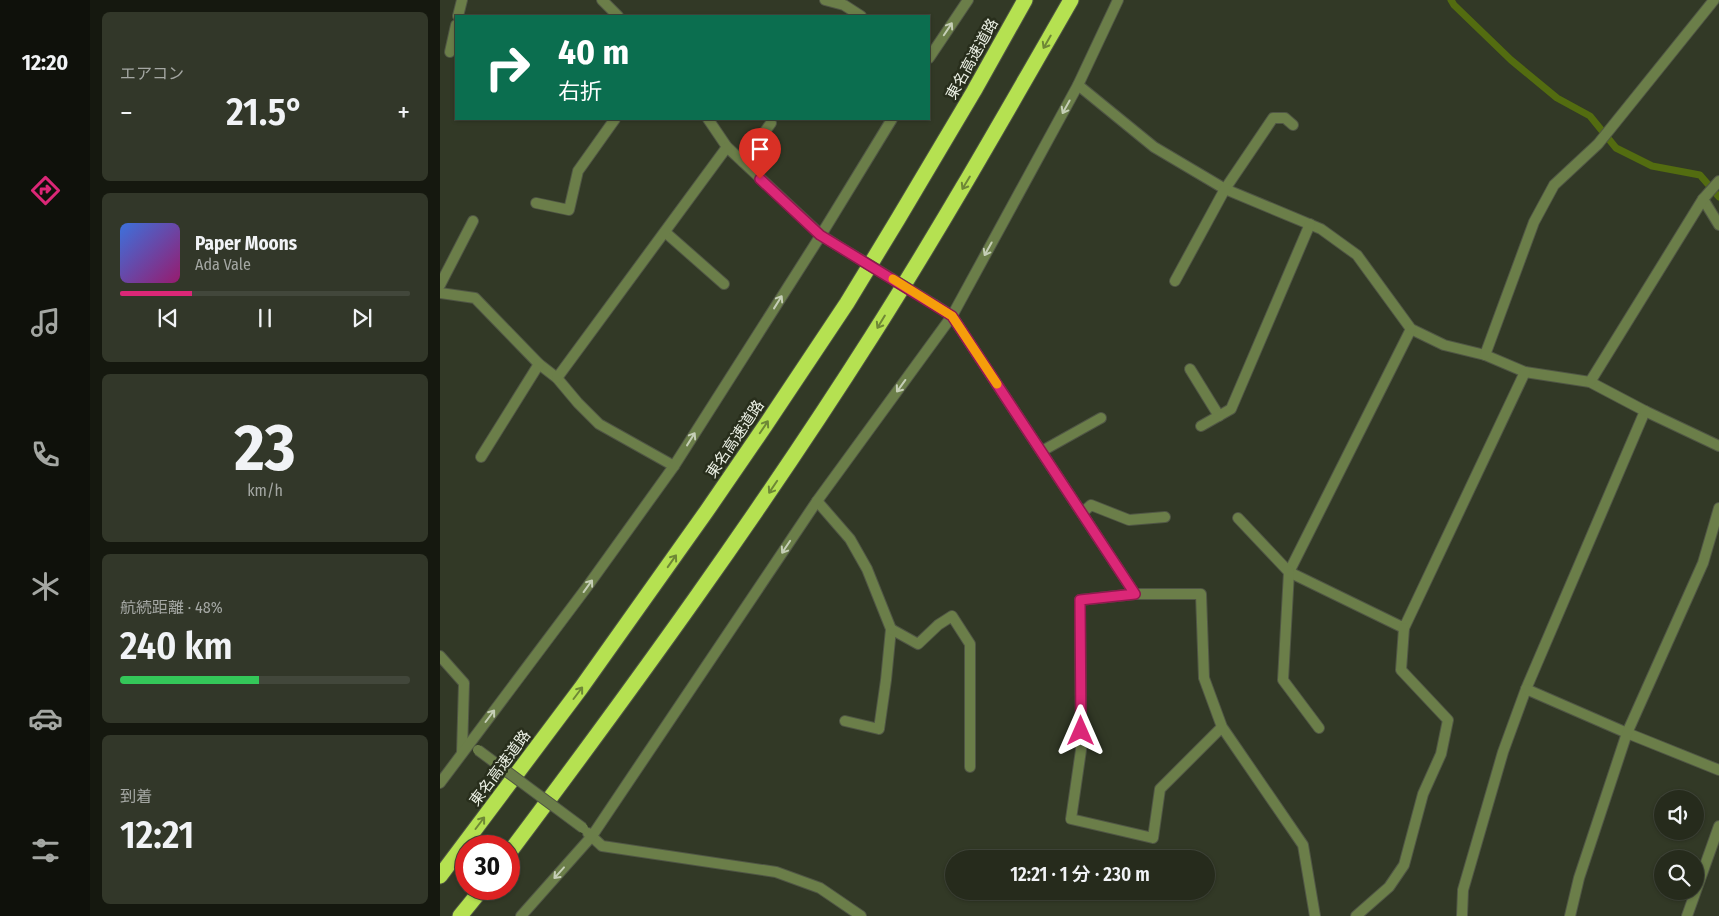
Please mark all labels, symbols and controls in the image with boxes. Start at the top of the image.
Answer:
street label: 東名高速道路 [942,15,1002,103]
one-way arrow [943,22,954,36]
text: 40 m [558,31,629,73]
icon: right [475,35,540,100]
one-way arrow [1041,35,1051,49]
text: 12:20 [22,49,68,76]
text: エアコン [120,64,184,83]
text: 右折 [558,78,602,105]
text: 21.5° [226,89,304,135]
text: − [120,96,133,129]
text: + [397,96,410,129]
one-way arrow [1061,99,1070,114]
pin [739,128,781,179]
icon: arrive [746,135,774,163]
icon: directions [28,173,63,208]
one-way arrow [960,176,970,190]
text: Paper Moons [195,232,297,255]
one-way arrow [983,242,993,257]
text: Ada Vale [195,255,251,274]
one-way arrow [774,295,784,309]
icon: previous [154,304,182,332]
icon: pause [251,304,279,332]
icon: next [348,304,376,332]
icon: music [28,305,63,340]
one-way arrow [876,314,886,328]
one-way arrow [896,379,906,393]
street label: 東名高速道路 [702,397,768,481]
text: 23 [235,409,295,487]
one-way arrow [759,420,769,434]
one-way arrow [686,432,697,446]
icon: phone [28,437,63,472]
one-way arrow [768,480,778,494]
text: km/h [247,481,283,500]
one-way arrow [781,540,791,554]
one-way arrow [667,554,677,568]
icon: climate [28,569,63,604]
one-way arrow [583,579,593,593]
text: 航続距離 · 48% [120,598,223,617]
text: 240 km [120,623,233,669]
one-way arrow [572,687,583,700]
icon: car [28,701,63,736]
position arrow [1054,704,1106,756]
one-way arrow [485,709,495,723]
street label: 東名高速道路 [466,727,534,809]
text: 到着 [120,787,152,806]
map controls [1654,790,1704,900]
button: sound [1654,790,1704,840]
text: 12:21 [120,812,194,858]
one-way arrow [475,816,485,830]
icon: filters [28,833,63,868]
speed limit sign: 30 [455,835,520,900]
button: search [1654,850,1704,900]
text: 12:21 · 1 分 · 230 m [1010,863,1150,886]
one-way arrow [553,866,565,879]

